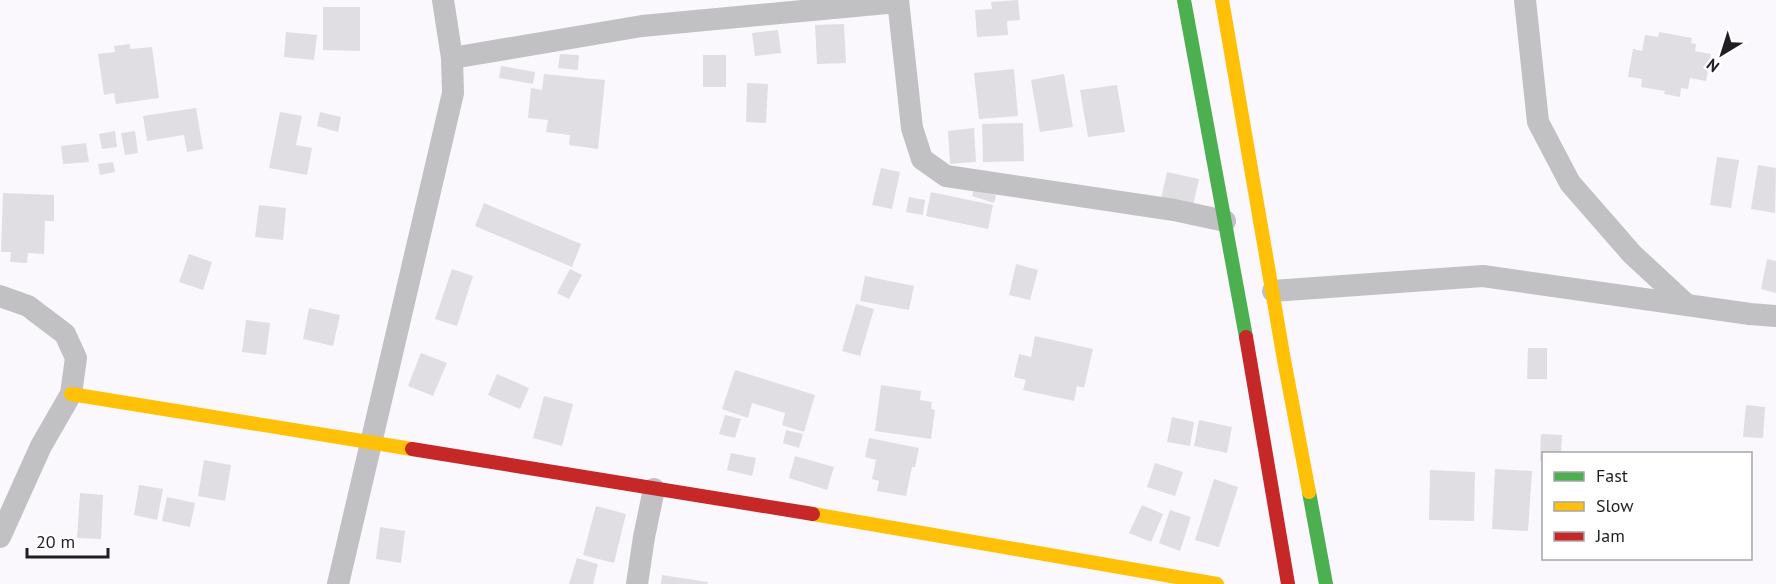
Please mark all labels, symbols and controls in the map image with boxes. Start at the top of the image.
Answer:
north arrow [1692,24,1752,84]
text: N [1702,55,1723,77]
legend [1542,452,1752,560]
text: Fast [1596,464,1628,487]
text: Slow [1596,494,1634,517]
scale bar [27,521,108,559]
text: Jam [1595,524,1625,547]
text: 20 m [36,530,75,553]

